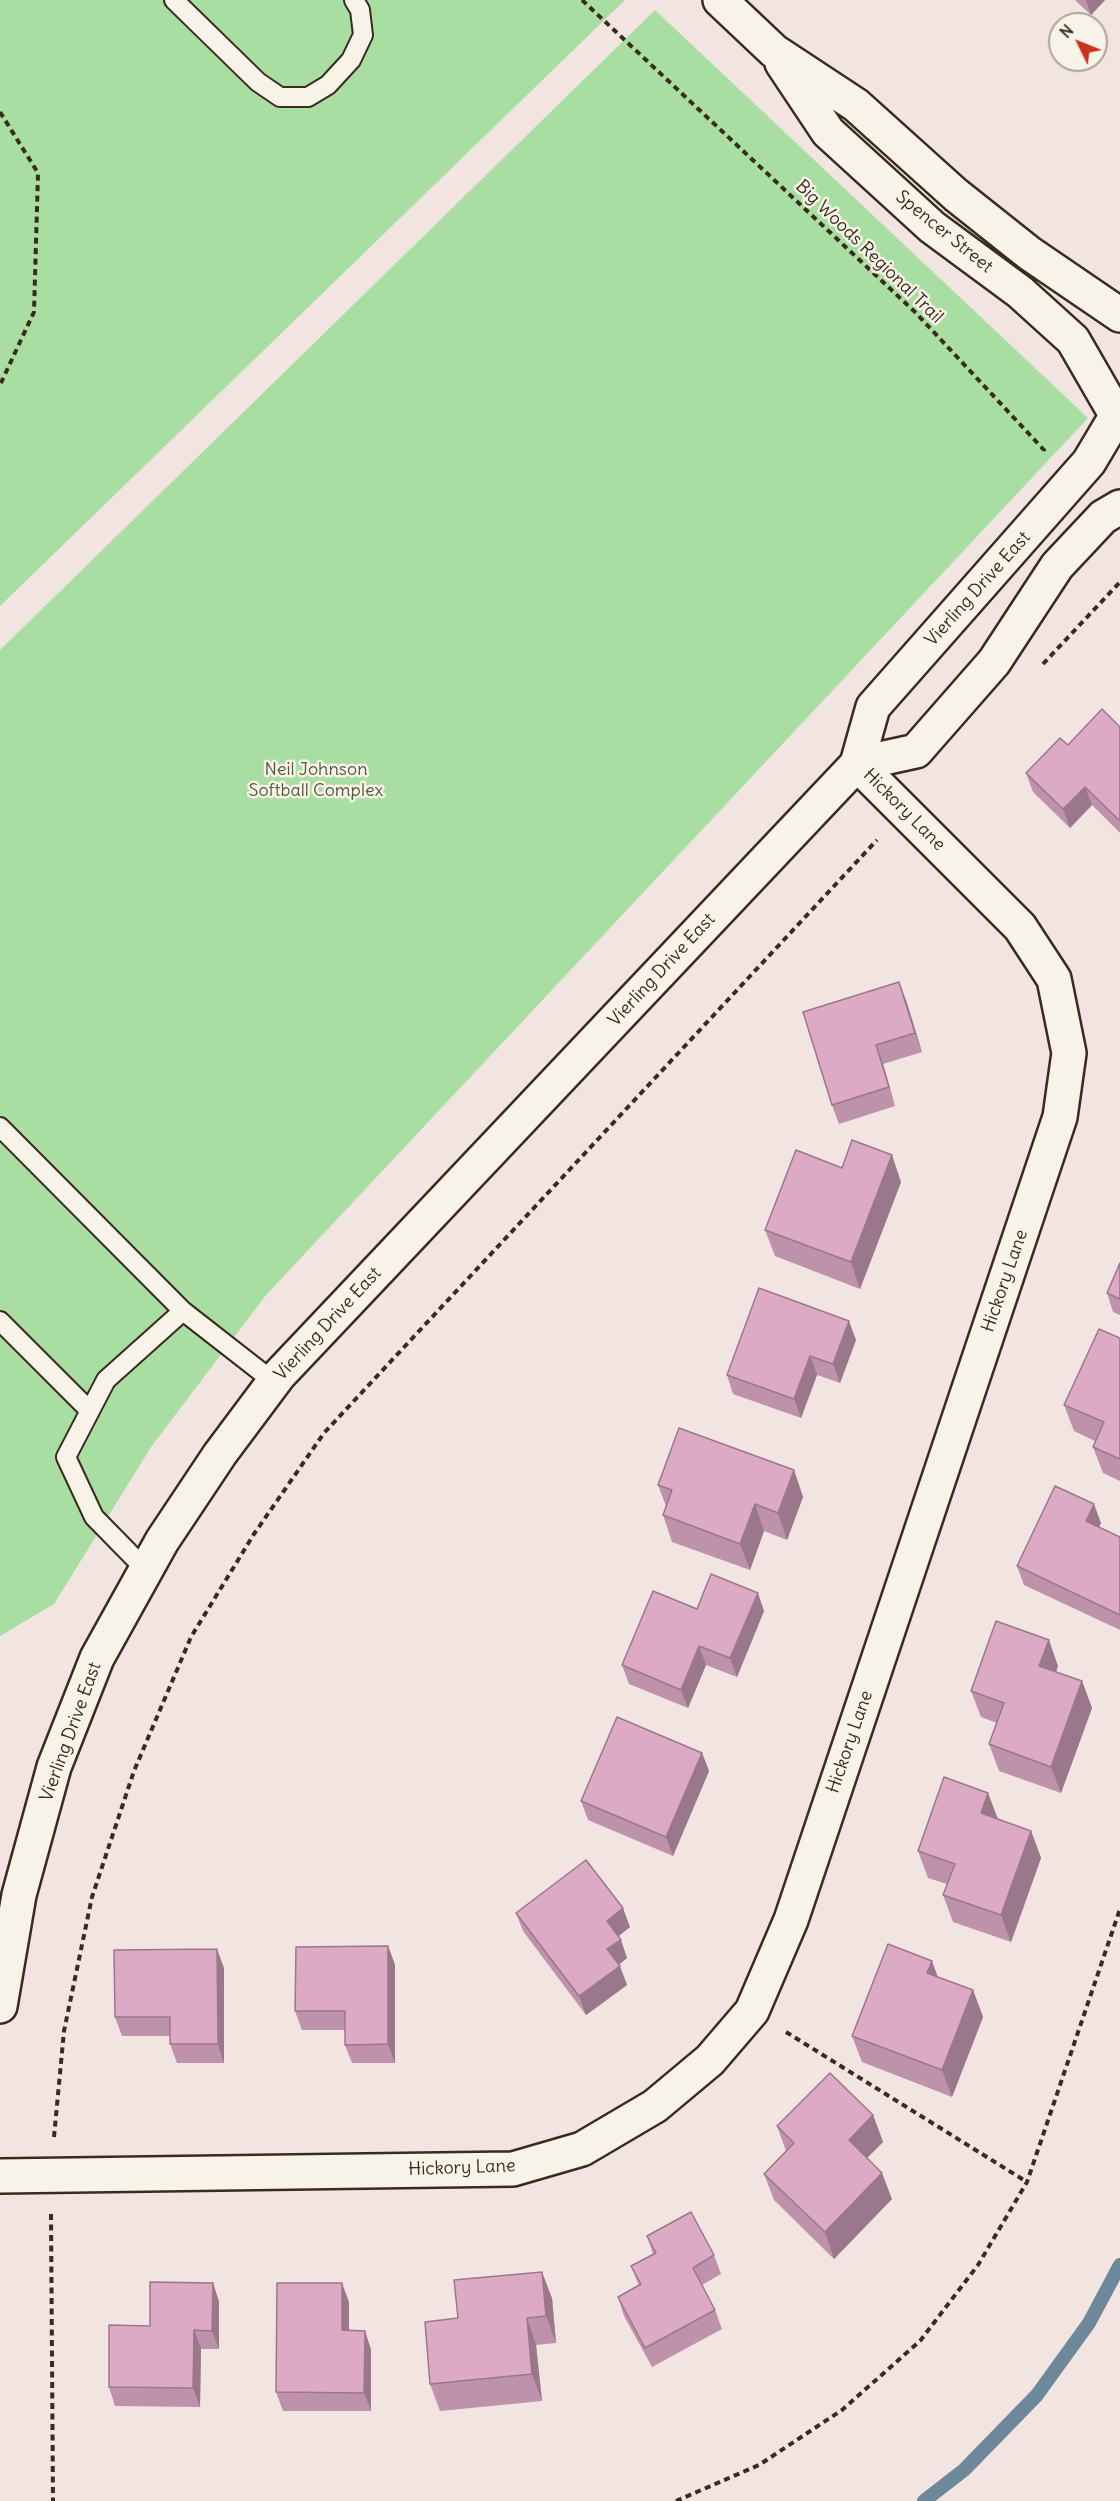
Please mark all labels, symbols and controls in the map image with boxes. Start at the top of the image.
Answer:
north arrow [1048,12,1108,72]
text: N [1055,20,1077,42]
street label: Big Woods Regional Trail [791,176,947,328]
street label: Spencer Street [891,186,997,278]
street label: Vierling Drive East [921,527,1035,651]
park label: Neil Johnson Softball Complex [249,759,383,802]
street label: Hickory Lane [858,764,950,856]
street label: Vierling Drive East [604,909,720,1031]
street label: Hickory Lane [977,1227,1033,1335]
street label: Vierling Drive East [270,1263,386,1385]
street label: Vierling Drive East [36,1659,106,1805]
street label: Hickory Lane [822,1688,878,1796]
street label: Hickory Lane [408,2155,516,2181]

